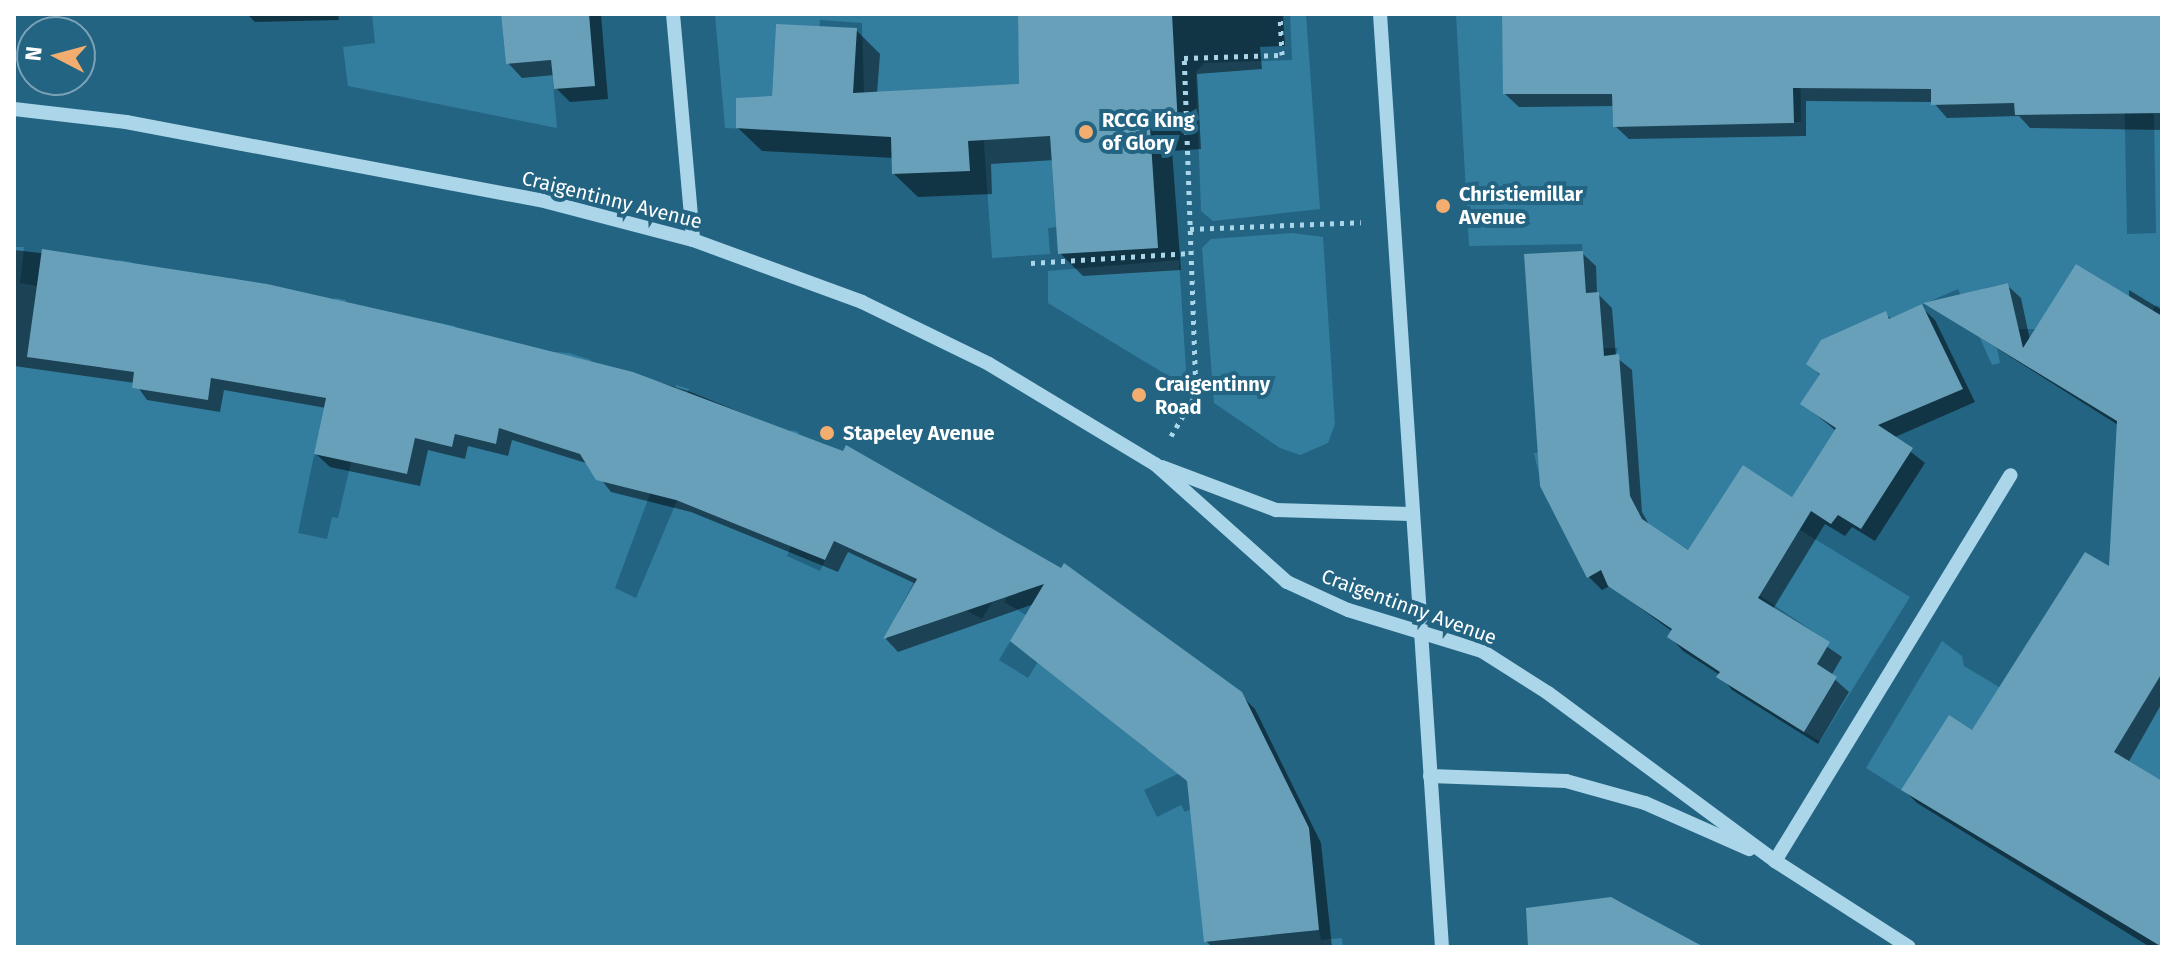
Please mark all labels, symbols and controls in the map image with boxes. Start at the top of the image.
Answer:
north arrow [16,16,96,96]
text: N [19,45,48,62]
place label: RCCG King of Glory [1102,108,1195,155]
marker: RCCG King of Glory [1077,123,1095,141]
street label: Craigentinny Avenue [519,166,705,234]
place label: Christiemillar Avenue [1459,182,1583,229]
marker: Christiemillar Avenue [1434,197,1452,215]
place label: Craigentinny Road [1155,372,1270,419]
marker: Craigentinny Road [1130,386,1148,404]
place label: Stapeley Avenue [843,421,995,445]
marker: Stapeley Avenue [818,424,836,442]
street label: Craigentinny Avenue [1318,564,1500,650]

